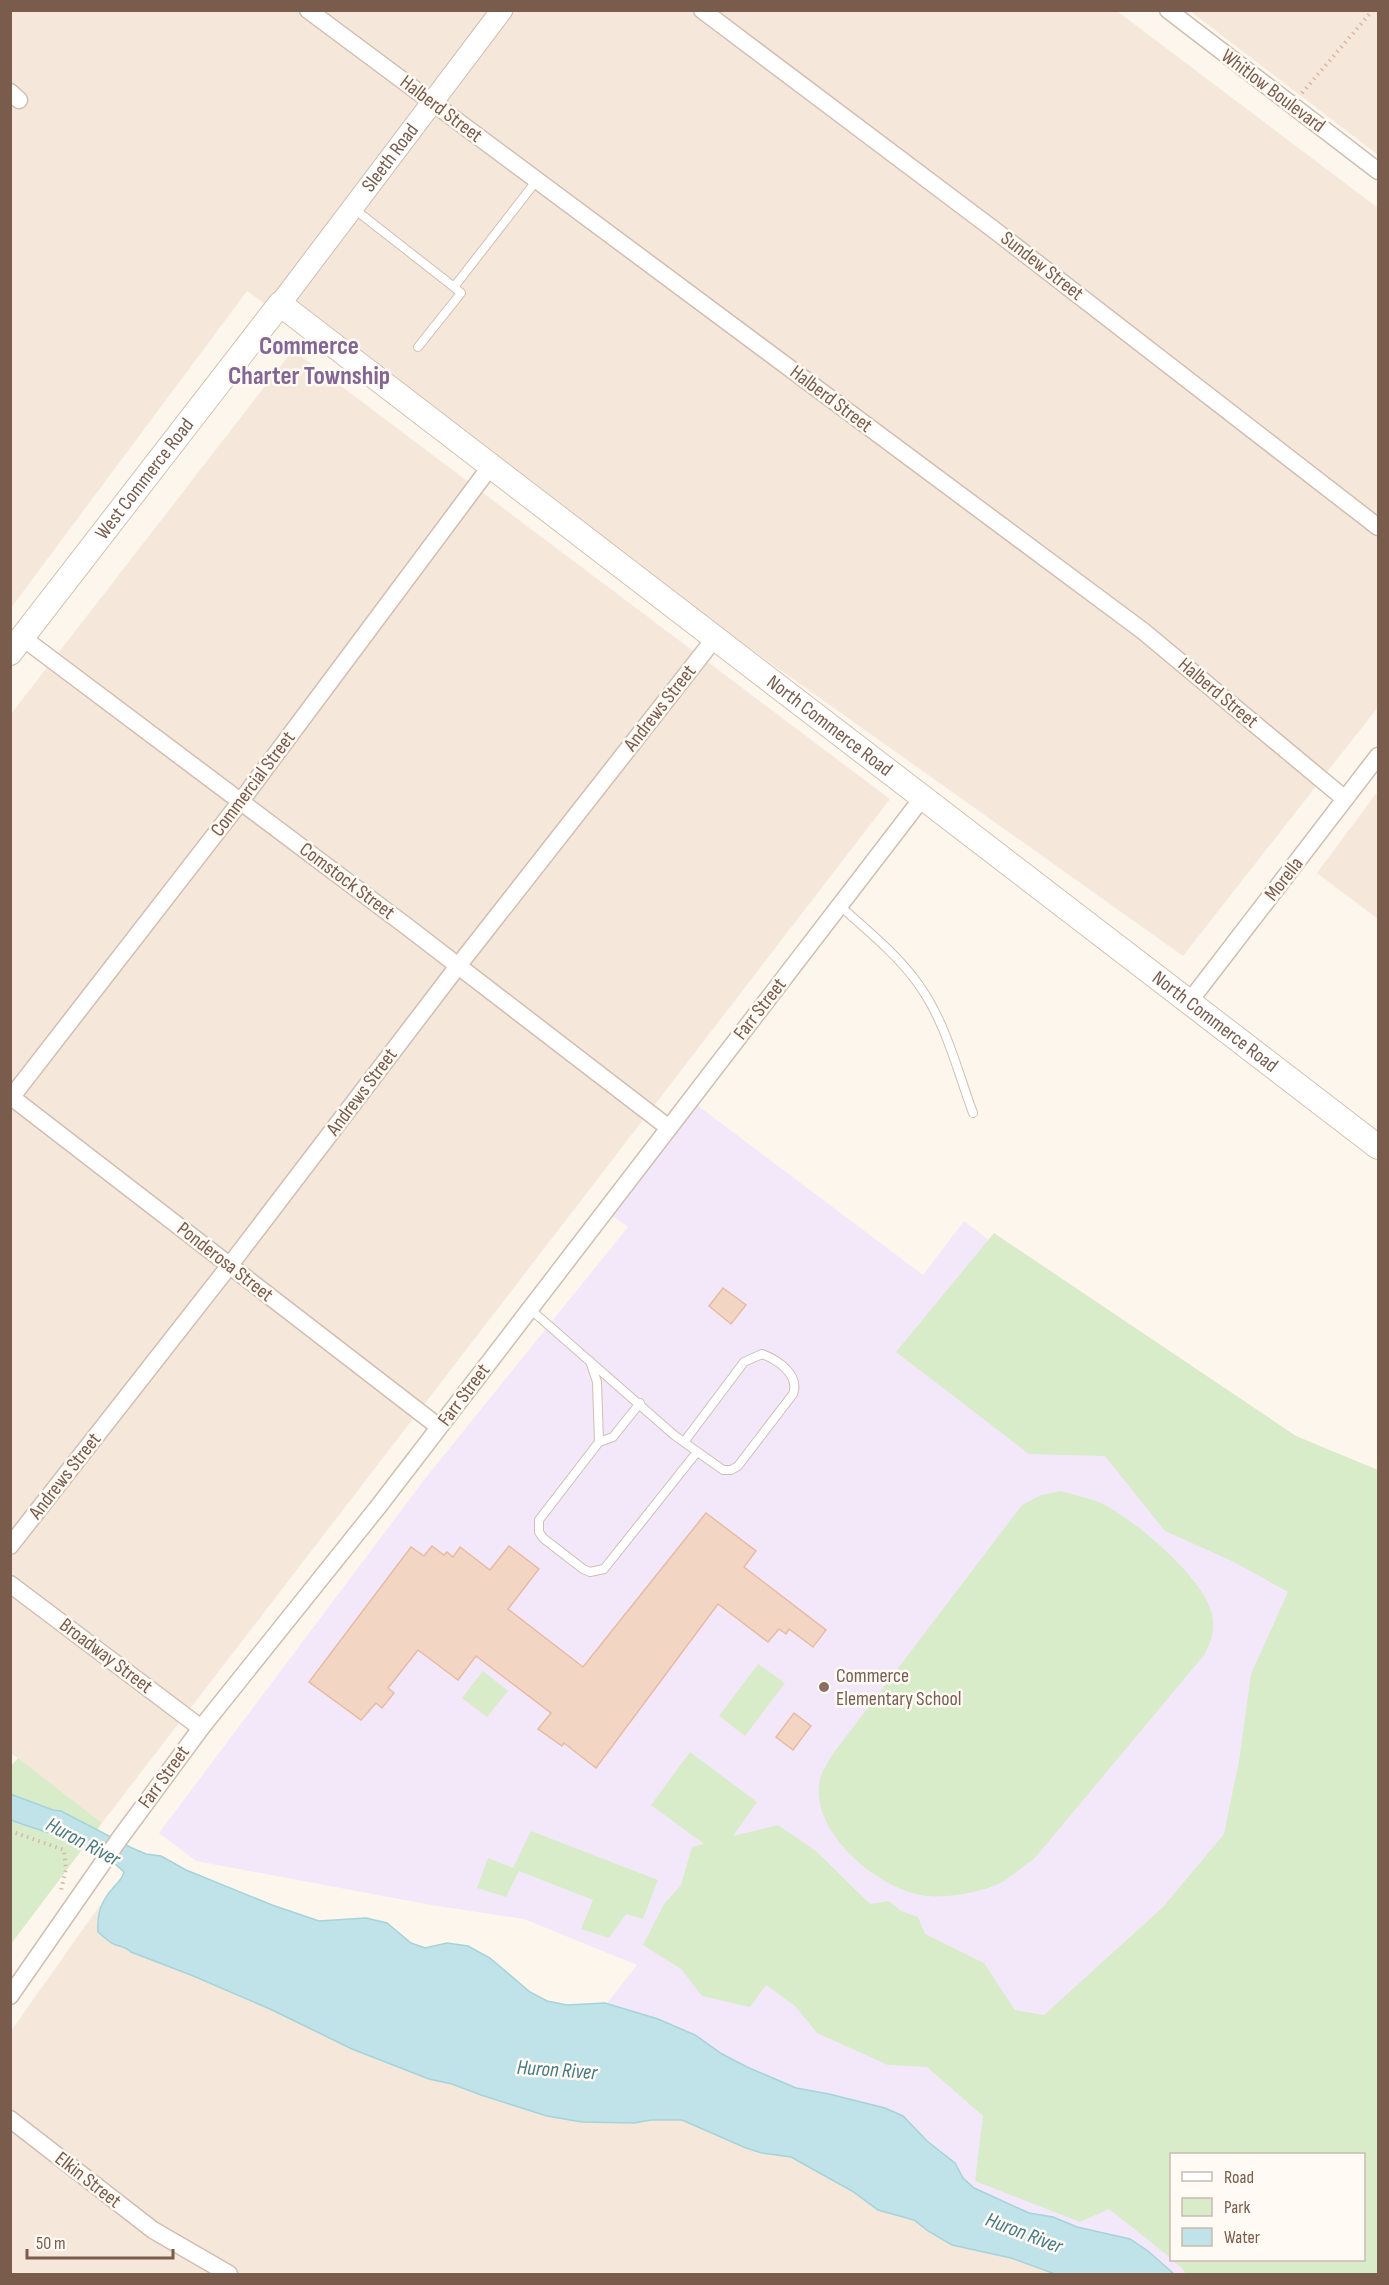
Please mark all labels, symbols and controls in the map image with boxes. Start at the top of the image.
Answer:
street label: Whitlow Boulevard [1216,44,1330,138]
street label: Halberd Street [395,70,487,148]
street label: Sleeth Road [357,119,424,197]
street label: Sundew Street [996,226,1088,306]
district label: Commerce Charter Township [228,331,390,392]
street label: Halberd Street [785,360,877,438]
street label: West Commerce Road [90,414,199,544]
street label: Halberd Street [1173,653,1263,733]
street label: Andrews Street [618,660,701,757]
street label: North Commerce Road [762,670,897,782]
street label: Commercial Street [206,727,300,841]
street label: Comstock Street [295,837,399,925]
street label: Morella [1260,852,1308,906]
street label: North Commerce Road [1147,966,1282,1078]
street label: Farr Street [728,973,792,1045]
street label: Andrews Street [321,1044,403,1141]
street label: Ponderosa Street [172,1217,278,1307]
street label: Farr Street [433,1359,495,1431]
street label: Andrews Street [23,1428,106,1525]
street label: Broadway Street [55,1613,157,1699]
place label: Commerce Elementary School [836,1664,962,1711]
marker: Commerce Elementary School [817,1680,831,1694]
street label: Farr Street [133,1741,195,1813]
water label: Huron River [42,1812,125,1872]
water label: Huron River [516,2055,599,2085]
street label: Elkin Street [50,2147,126,2213]
legend [1170,2153,1365,2261]
text: Road [1224,2167,1254,2188]
text: Park [1224,2197,1250,2218]
water label: Huron River [982,2207,1067,2259]
scale bar [27,2222,172,2260]
text: Water [1224,2227,1260,2248]
text: 50 m [36,2233,66,2254]

